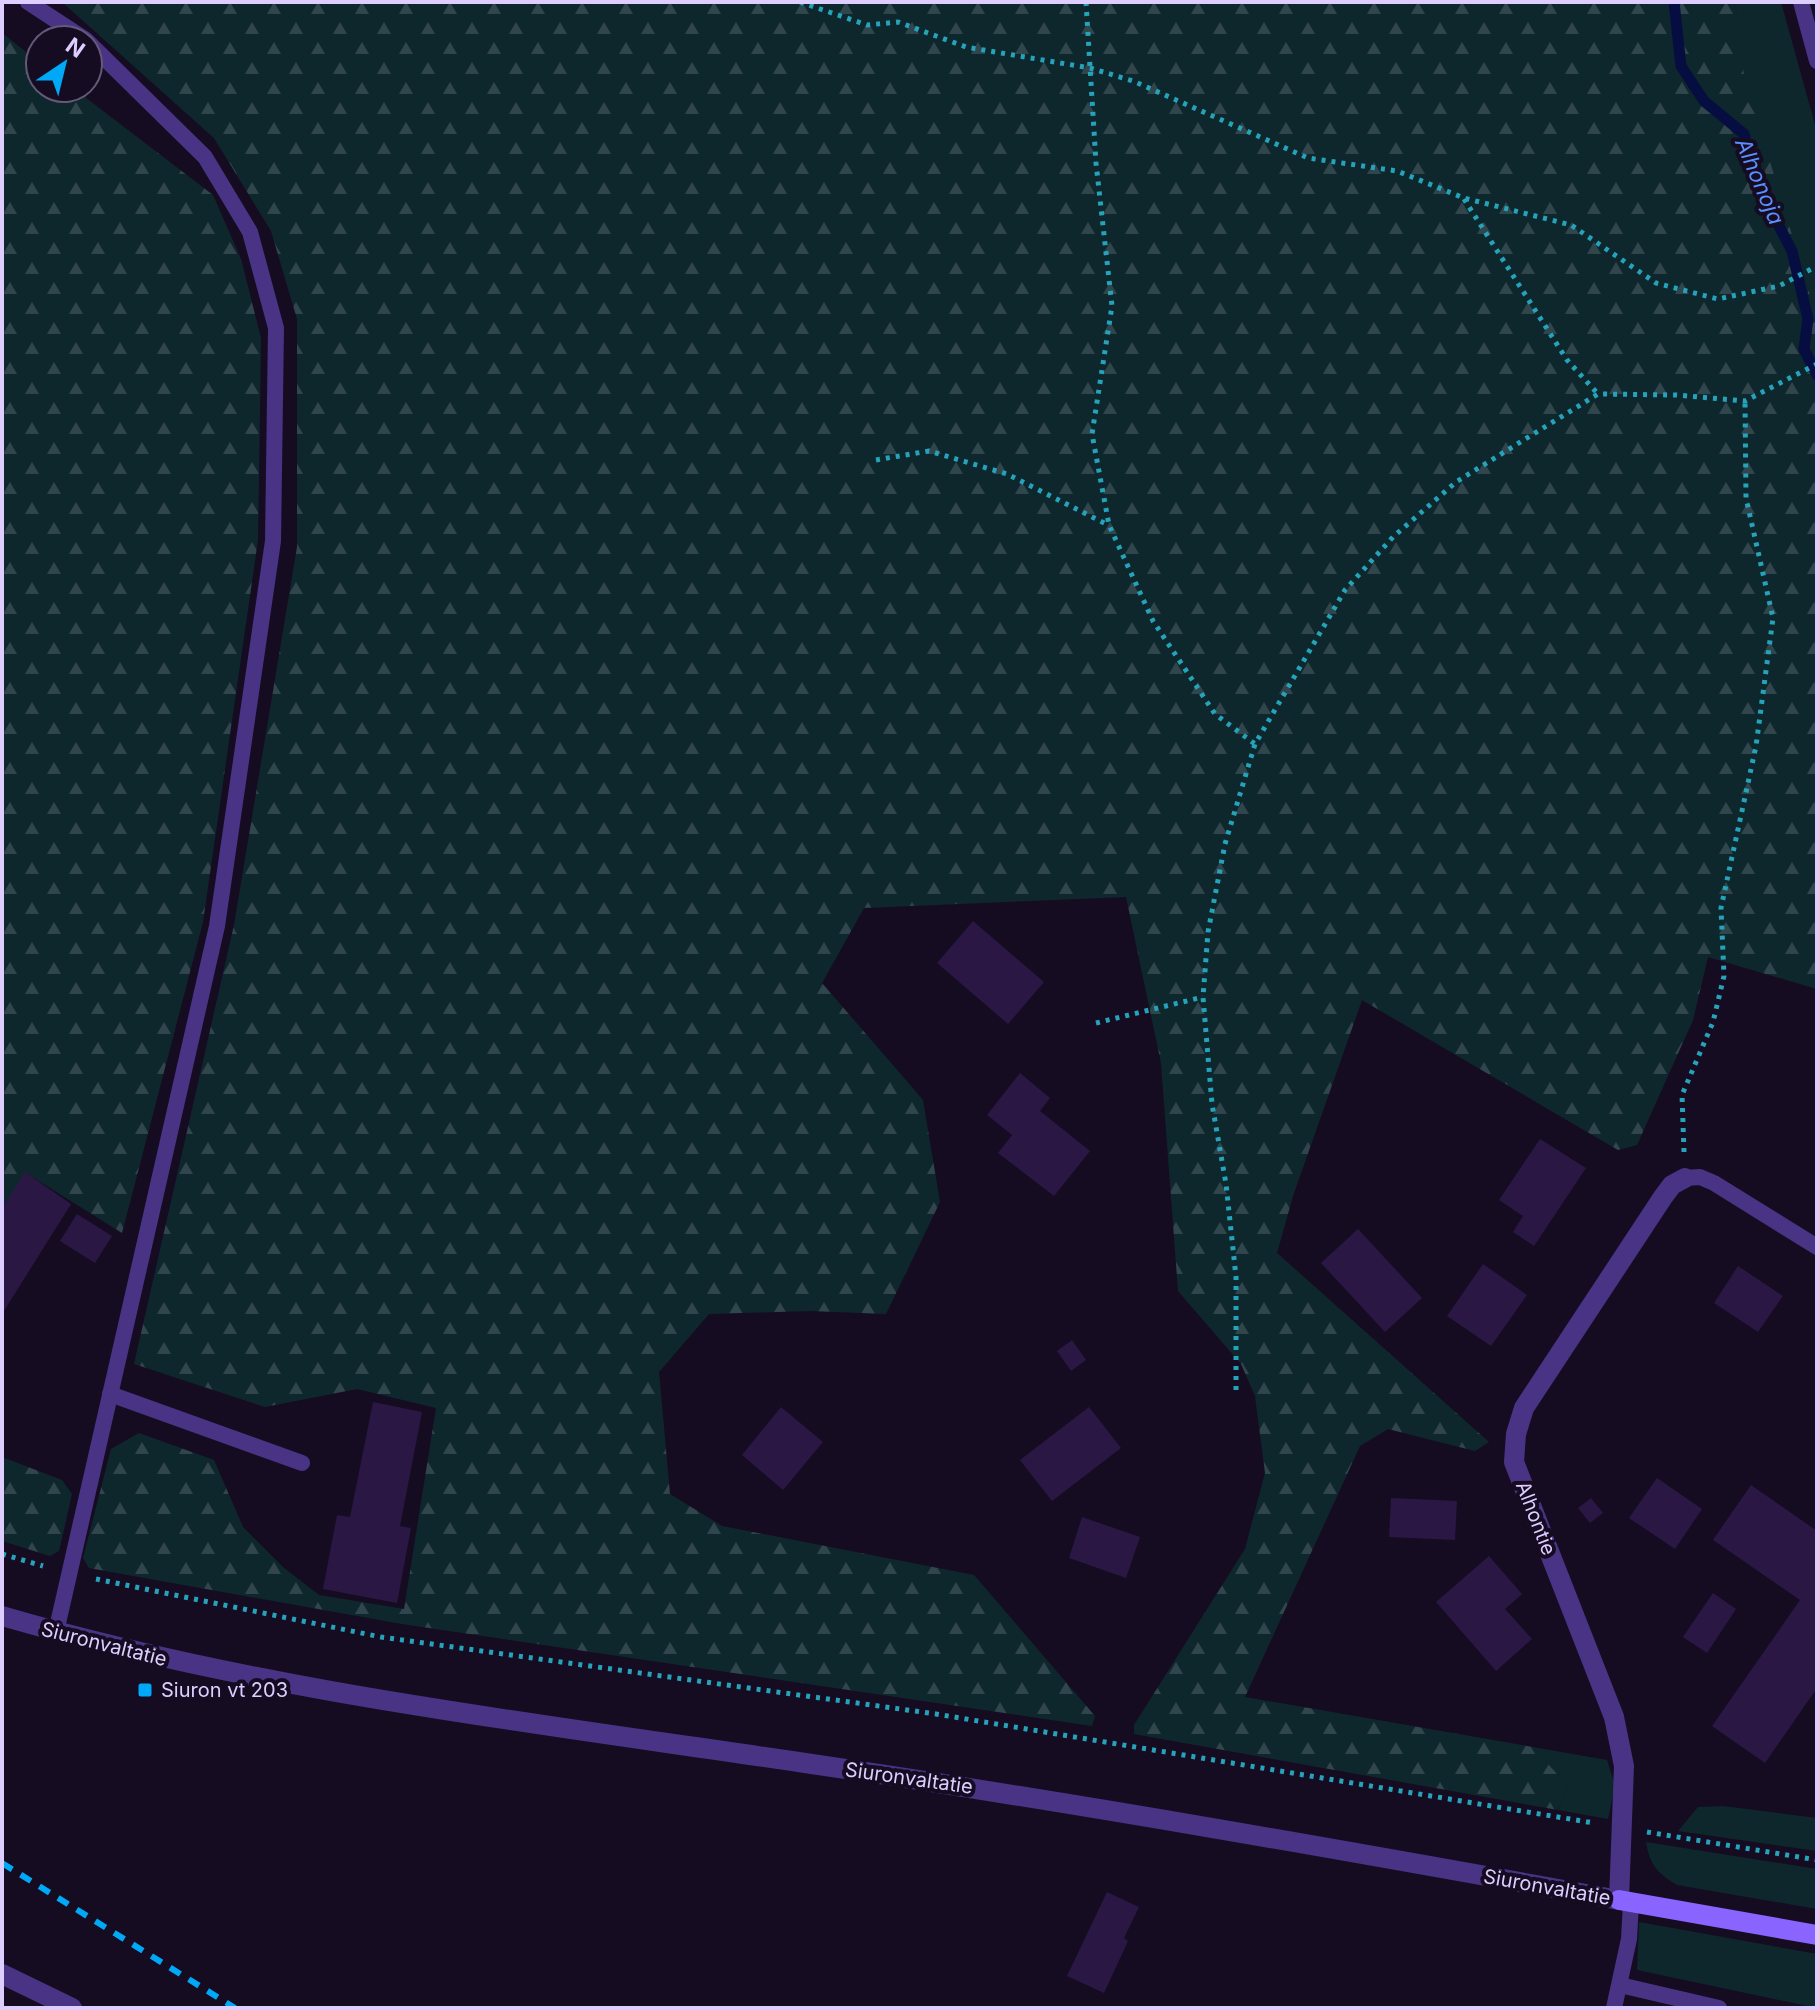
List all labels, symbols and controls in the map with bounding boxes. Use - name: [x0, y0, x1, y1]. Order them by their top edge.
- north arrow: [24, 24, 104, 104]
- text: N: [61, 32, 90, 63]
- water label: Alhonoja: [1730, 133, 1790, 228]
- street label: Alhontie: [1511, 1478, 1561, 1558]
- street label: Siuronvaltatie: [39, 1617, 169, 1671]
- place label: Siuron vt 203: [161, 1678, 288, 1702]
- marker: Siuron vt 203: [136, 1681, 154, 1699]
- street label: Siuronvaltatie: [844, 1757, 974, 1799]
- street label: Siuronvaltatie: [1482, 1864, 1612, 1910]

